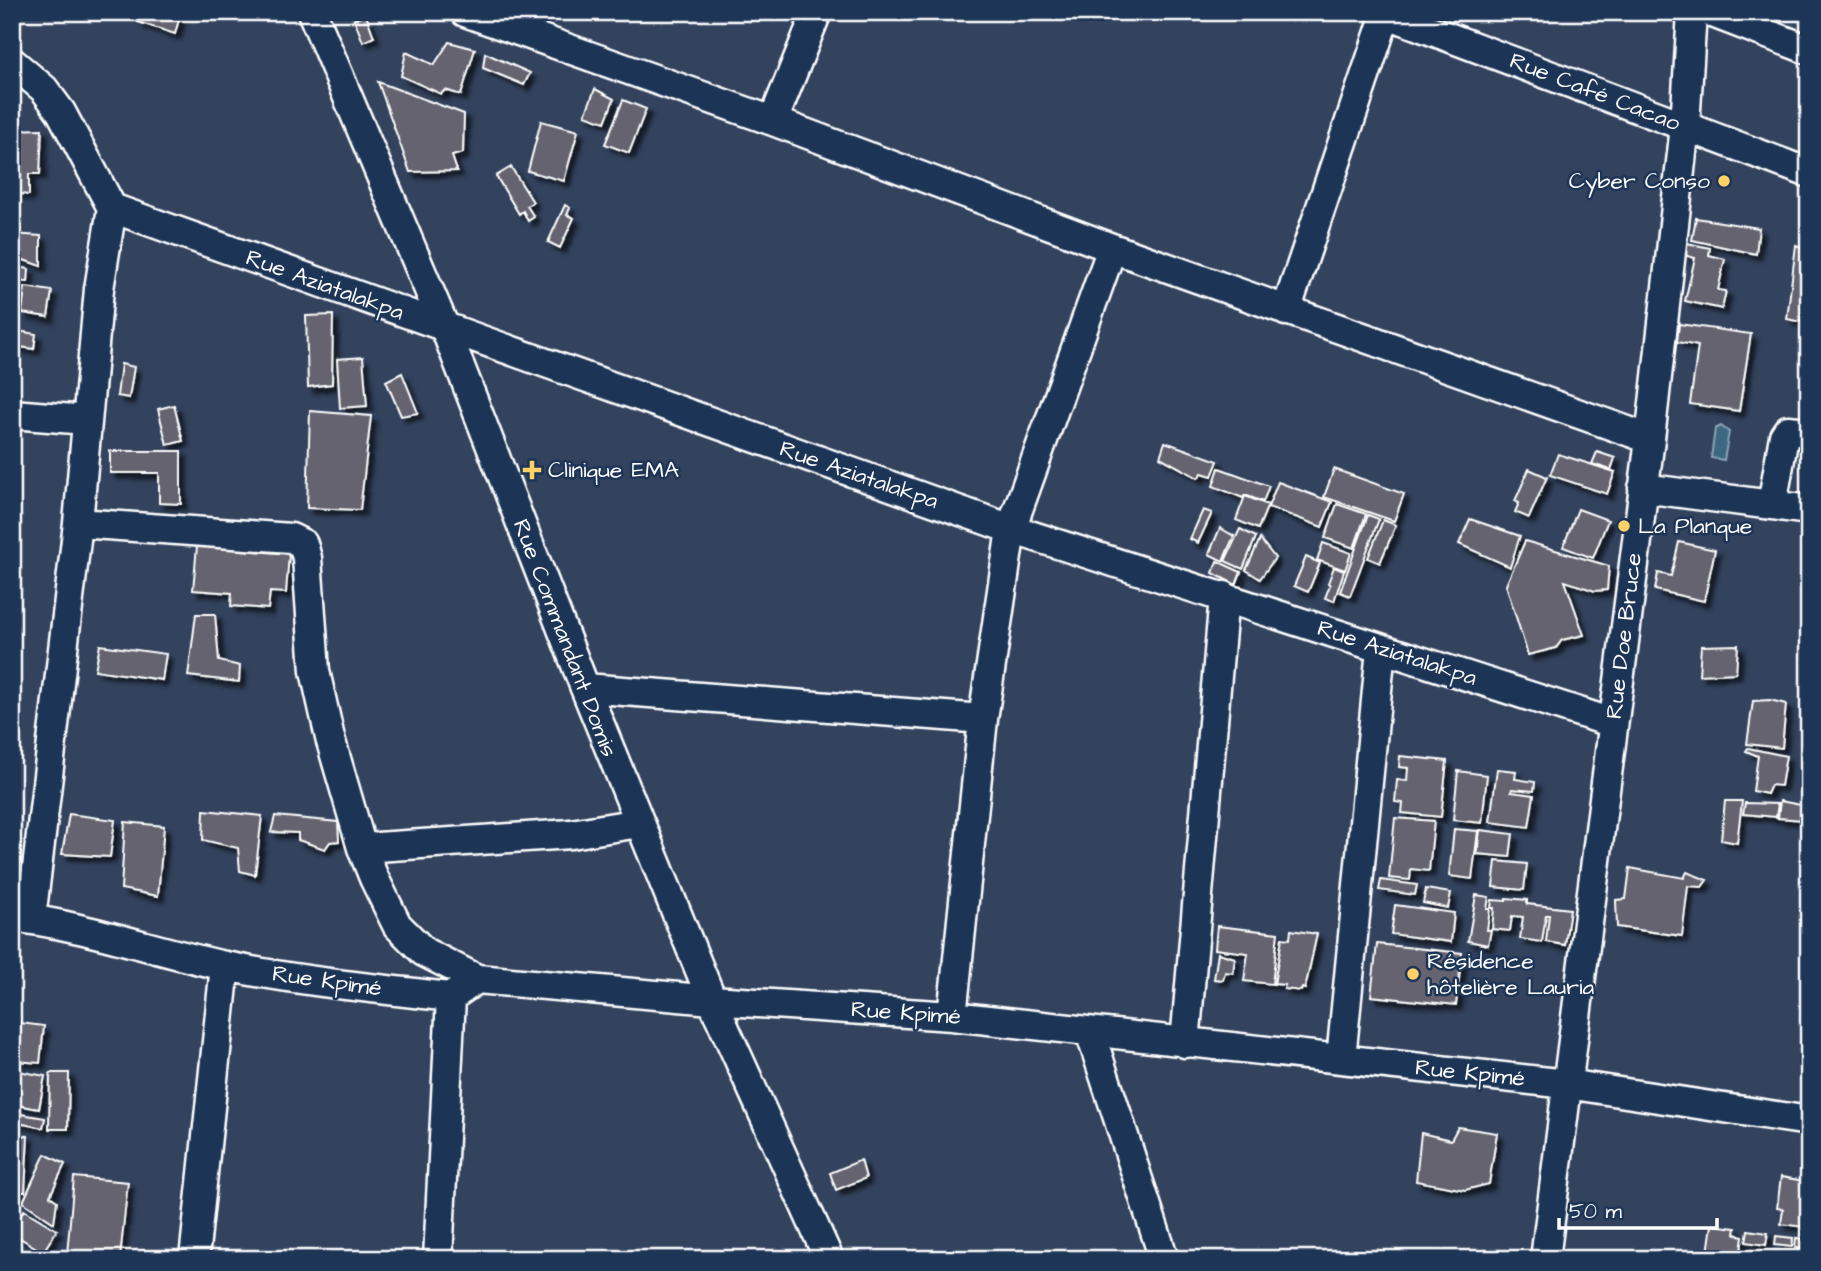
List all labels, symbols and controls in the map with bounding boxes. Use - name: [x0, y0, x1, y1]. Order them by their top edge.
- street label: Rue Café Cacao: [1505, 45, 1685, 139]
- place label: Cyber Conso: [1569, 165, 1710, 198]
- marker: Cyber Conso: [1716, 173, 1732, 189]
- street label: Rue Aziatalakpa: [242, 242, 409, 329]
- street label: Rue Aziatalakpa: [775, 433, 943, 517]
- place label: Clinique EMA: [548, 454, 679, 486]
- marker: Clinique EMA: [522, 460, 542, 480]
- place label: La Planque: [1638, 510, 1752, 542]
- street label: Rue Commandant Domis: [505, 515, 625, 761]
- marker: La Planque: [1616, 518, 1632, 534]
- street label: Rue Doe Bruce: [1598, 551, 1650, 721]
- street label: Rue Aziatalakpa: [1313, 612, 1481, 694]
- place label: Résidence hôtelière Lauria: [1427, 945, 1594, 1003]
- street label: Rue Kpimé: [270, 957, 384, 1005]
- marker: Résidence hôtelière Lauria: [1405, 966, 1421, 982]
- street label: Rue Kpimé: [850, 993, 962, 1033]
- street label: Rue Kpimé: [1413, 1051, 1527, 1095]
- scale bar: [1559, 1187, 1716, 1231]
- text: 50 m: [1569, 1197, 1623, 1226]

